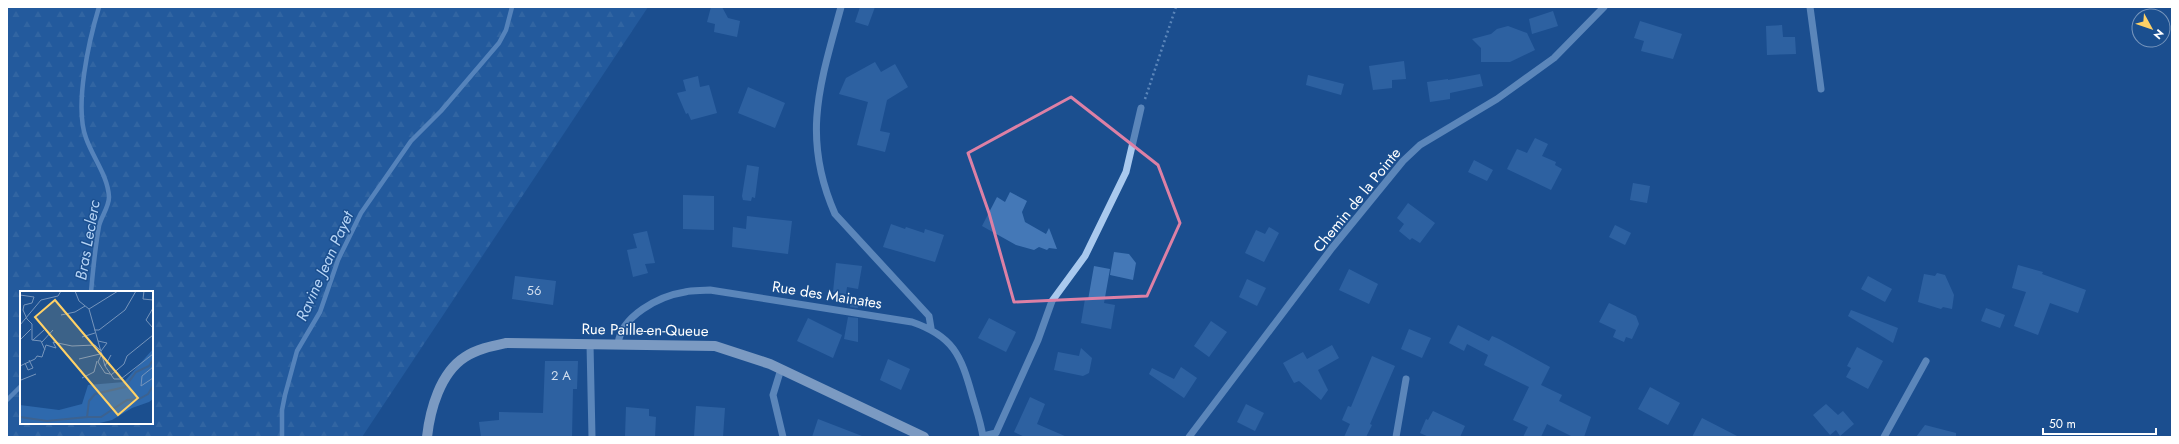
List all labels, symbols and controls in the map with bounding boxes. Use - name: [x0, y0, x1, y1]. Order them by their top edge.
- north arrow: [2131, 8, 2171, 48]
- text: N: [2150, 26, 2168, 43]
- street label: Chemin de la Pointe: [1308, 143, 1406, 257]
- water label: Bras Leclerc: [69, 198, 106, 282]
- water label: Ravine Jean Payet: [290, 206, 359, 325]
- street label: Rue des Mainates: [770, 275, 884, 315]
- house number: 56: [527, 281, 541, 300]
- inset map: [20, 291, 153, 424]
- street label: Rue Paille-en-Queue: [581, 318, 709, 342]
- house number: 2 A: [551, 366, 571, 385]
- scale bar: [2043, 410, 2156, 436]
- text: 50 m: [2049, 415, 2076, 433]

